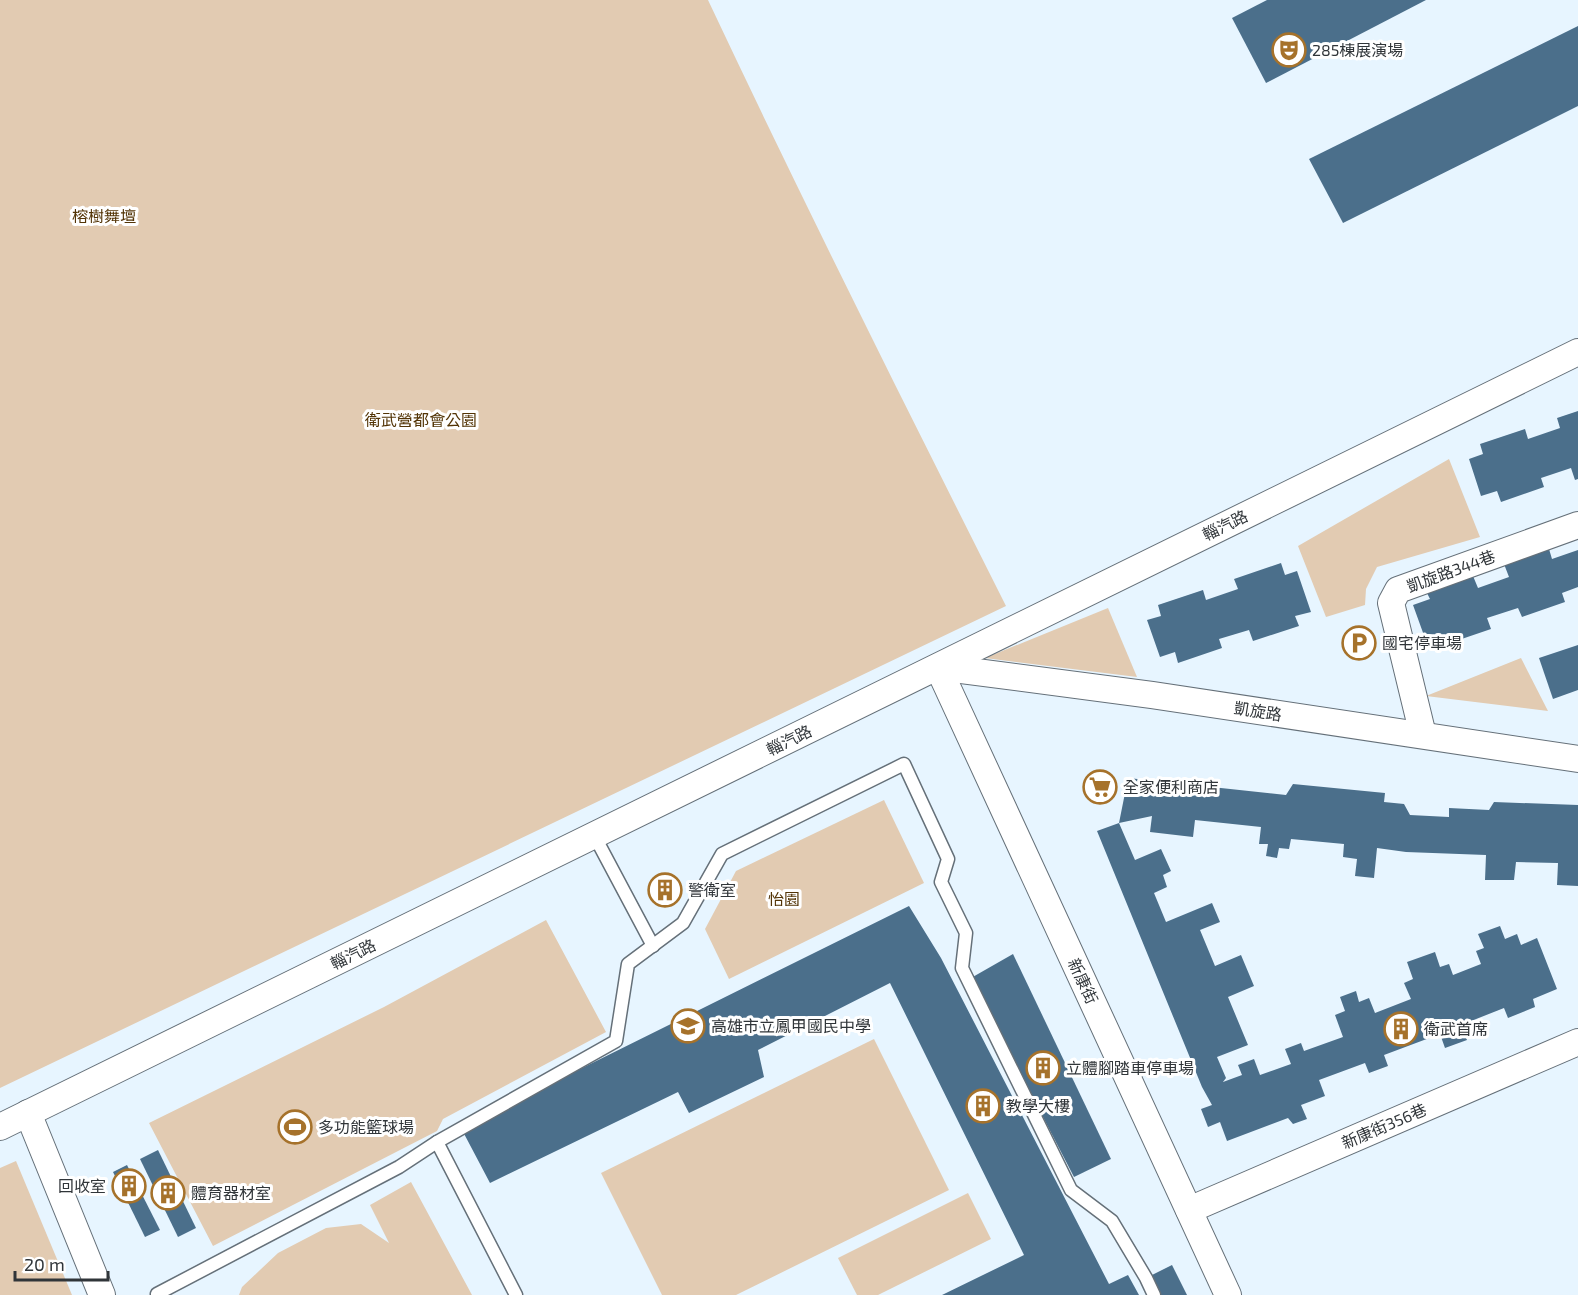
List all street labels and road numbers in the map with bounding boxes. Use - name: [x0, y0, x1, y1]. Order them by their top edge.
- street label: 輜汽路: [1199, 505, 1251, 544]
- street label: 凱旋路344巷: [1404, 546, 1498, 595]
- street label: 凱旋路: [1233, 697, 1283, 724]
- street label: 輜汽路: [763, 720, 815, 759]
- street label: 輜汽路: [327, 934, 379, 973]
- street label: 新康街: [1065, 955, 1102, 1007]
- street label: 新康街356巷: [1338, 1099, 1429, 1152]

